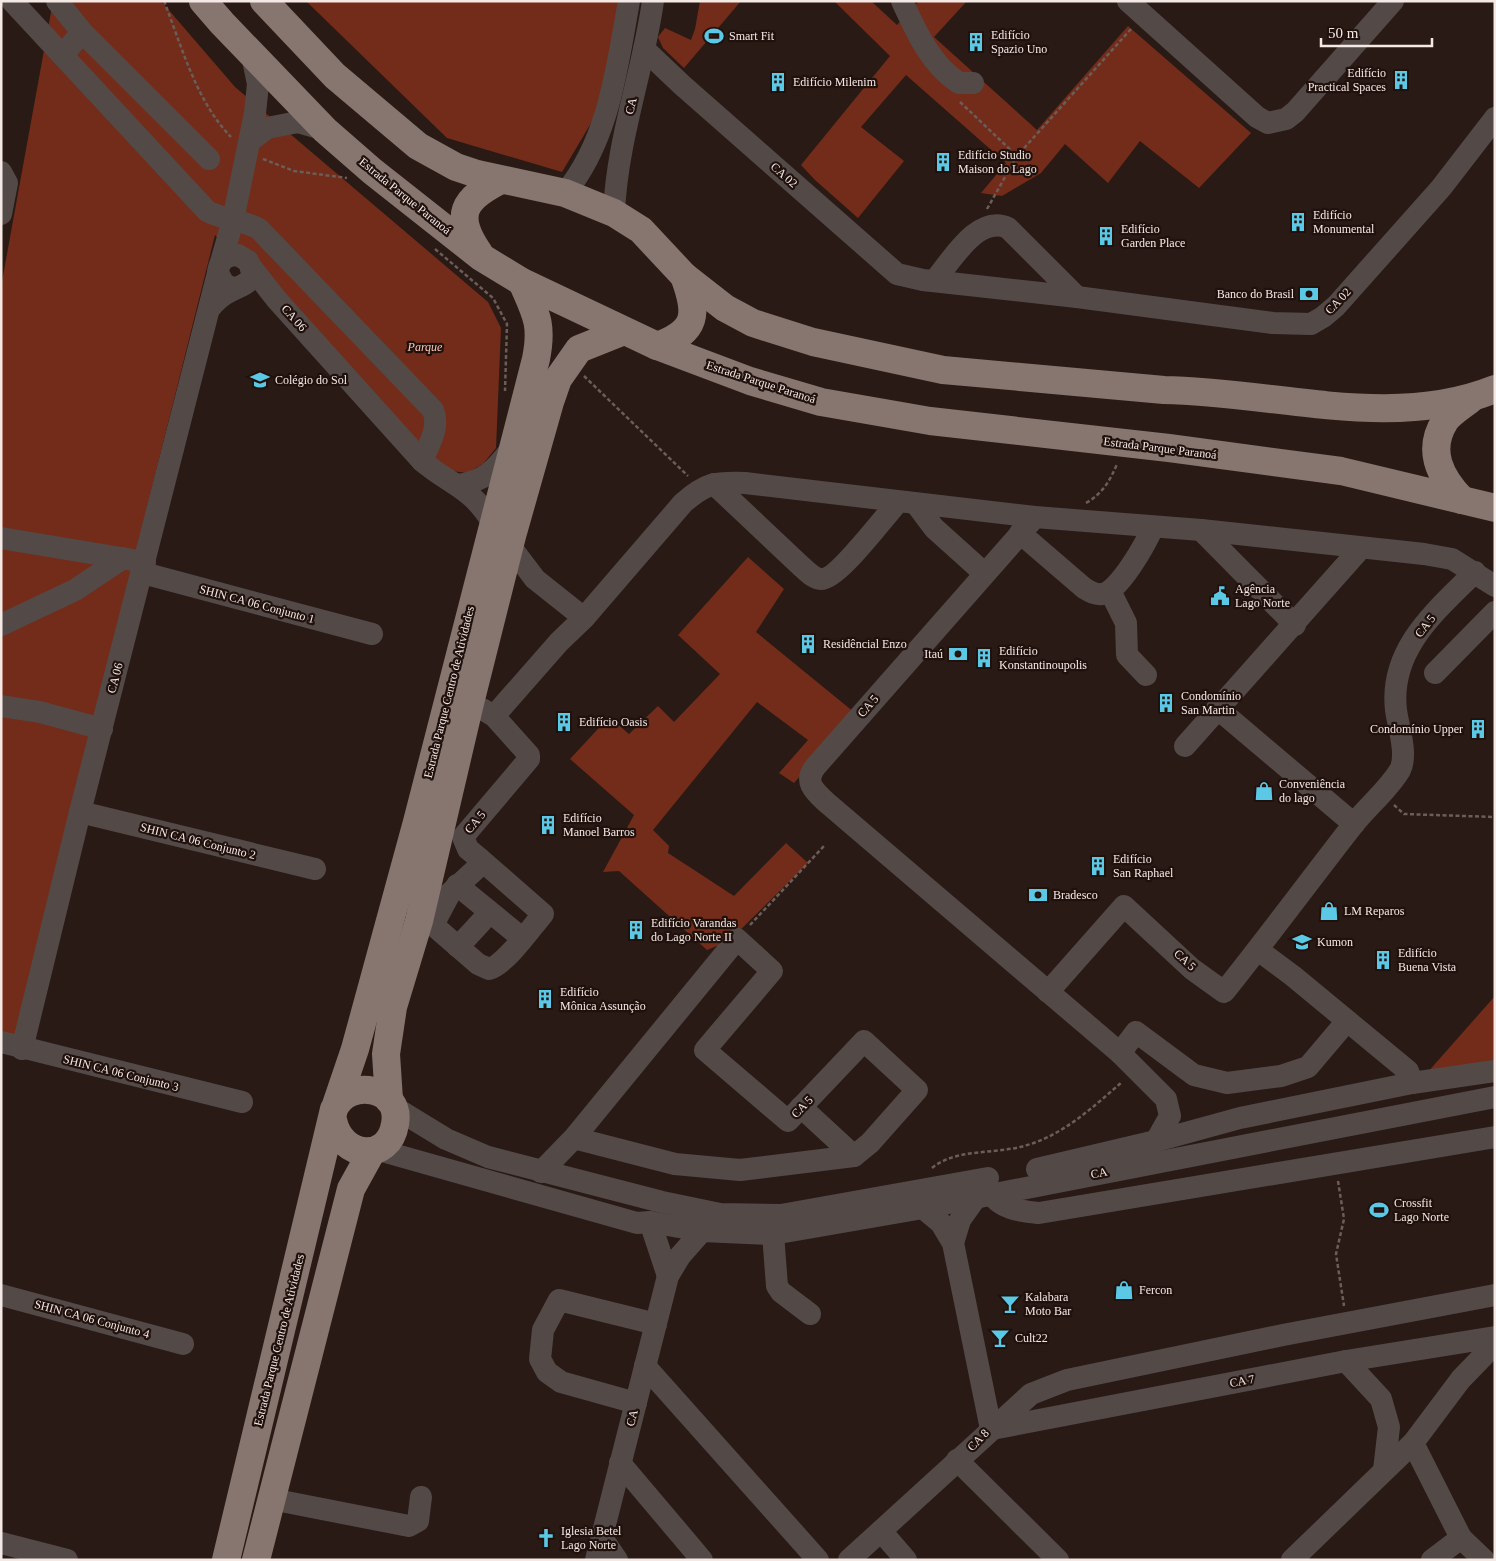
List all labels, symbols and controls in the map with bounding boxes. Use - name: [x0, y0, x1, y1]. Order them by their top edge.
- scale bar: [1321, 15, 1432, 47]
- sports icon: Smart Fit: [703, 25, 725, 47]
- text: 50 m: [1328, 25, 1359, 41]
- place label: Edifício Spazio Uno: [991, 28, 1047, 56]
- place label: Smart Fit: [729, 29, 775, 43]
- building icon: Edifício Spazio Uno: [965, 31, 987, 53]
- place label: Edifício Practical Spaces: [1308, 66, 1386, 94]
- building icon: Edifício Practical Spaces: [1390, 69, 1412, 91]
- building icon: Edifício Milenim: [767, 71, 789, 93]
- place label: Edifício Milenim: [793, 75, 877, 89]
- street label: CA: [622, 96, 640, 116]
- place label: Edifício Studio Maison do Lago: [958, 148, 1037, 176]
- building icon: Edifício Studio Maison do Lago: [932, 151, 954, 173]
- street label: Estrada Parque Paranoá: [356, 155, 454, 238]
- street label: CA 02: [768, 160, 800, 190]
- place label: Edifício Monumental: [1313, 208, 1375, 236]
- building icon: Edifício Monumental: [1287, 211, 1309, 233]
- place label: Edifício Garden Place: [1121, 222, 1185, 250]
- building icon: Edifício Garden Place: [1095, 225, 1117, 247]
- bank icon: Banco do Brasil: [1298, 283, 1320, 305]
- street label: CA 02: [1322, 285, 1354, 317]
- place label: Banco do Brasil: [1217, 287, 1295, 301]
- street label: CA 06: [278, 302, 310, 334]
- park label: Parque: [407, 340, 443, 354]
- street label: Estrada Parque Paranoá: [705, 358, 818, 406]
- school or university icon: Colégio do Sol: [249, 369, 271, 391]
- place label: Colégio do Sol: [275, 373, 348, 387]
- street label: Estrada Parque Paranoá: [1103, 434, 1218, 462]
- street label: SHIN CA 06 Conjunto 1: [198, 582, 316, 626]
- place label: Agência Lago Norte: [1235, 582, 1290, 610]
- public building icon: Agência Lago Norte: [1209, 585, 1231, 607]
- street label: Estrada Parque Centro de Atividades: [421, 604, 477, 779]
- street label: CA 5: [1412, 612, 1438, 640]
- building icon: Residêncial Enzo: [797, 633, 819, 655]
- place label: Residêncial Enzo: [823, 637, 907, 651]
- bank icon: Itaú: [947, 643, 969, 665]
- place label: Edifício Konstantinoupolis: [999, 644, 1087, 672]
- place label: Itaú: [924, 647, 943, 661]
- building icon: Edifício Konstantinoupolis: [973, 647, 995, 669]
- street label: CA 06: [104, 661, 126, 695]
- place label: Condomínio San Martin: [1181, 689, 1241, 717]
- street label: CA 5: [855, 692, 881, 720]
- building icon: Condomínio San Martin: [1155, 692, 1177, 714]
- building icon: Edifício Oasis: [553, 711, 575, 733]
- place label: Edifício Oasis: [579, 715, 648, 729]
- building icon: Condomínio Upper: [1467, 718, 1489, 740]
- place label: Condomínio Upper: [1370, 722, 1463, 736]
- place label: Conveniência do lago: [1279, 777, 1346, 805]
- shop icon: Conveniência do lago: [1253, 780, 1275, 802]
- street label: CA 5: [462, 808, 488, 836]
- place label: Edifício Manoel Barros: [563, 811, 635, 839]
- building icon: Edifício Manoel Barros: [537, 814, 559, 836]
- street label: SHIN CA 06 Conjunto 2: [139, 820, 257, 862]
- place label: Edifício San Raphael: [1113, 852, 1174, 880]
- building icon: Edifício San Raphael: [1087, 855, 1109, 877]
- bank icon: Bradesco: [1027, 884, 1049, 906]
- place label: Bradesco: [1053, 888, 1098, 902]
- shop icon: LM Reparos: [1318, 900, 1340, 922]
- place label: LM Reparos: [1344, 904, 1405, 918]
- place label: Edifício Varandas do Lago Norte II: [651, 916, 737, 944]
- building icon: Edifício Varandas do Lago Norte II: [625, 919, 647, 941]
- school or university icon: Kumon: [1291, 931, 1313, 953]
- place label: Kumon: [1317, 935, 1353, 949]
- street label: CA 5: [1171, 946, 1199, 974]
- place label: Edifício Buena Vista: [1398, 946, 1457, 974]
- building icon: Edifício Buena Vista: [1372, 949, 1394, 971]
- place label: Edifício Mônica Assunção: [560, 985, 646, 1013]
- building icon: Edifício Mônica Assunção: [534, 988, 556, 1010]
- street label: SHIN CA 06 Conjunto 3: [62, 1052, 180, 1094]
- street label: CA 5: [788, 1093, 816, 1121]
- street label: CA: [1089, 1164, 1109, 1181]
- place label: Crossfit Lago Norte: [1394, 1196, 1449, 1224]
- sports icon: Crossfit Lago Norte: [1368, 1199, 1390, 1221]
- street label: Estrada Parque Centro de Atividades: [251, 1252, 307, 1427]
- shop icon: Fercon: [1113, 1279, 1135, 1301]
- place label: Fercon: [1139, 1283, 1172, 1297]
- place label: Kalabara Moto Bar: [1025, 1290, 1071, 1318]
- bar icon: Kalabara Moto Bar: [999, 1293, 1021, 1315]
- street label: SHIN CA 06 Conjunto 4: [33, 1297, 151, 1341]
- bar icon: Cult22: [989, 1327, 1011, 1349]
- place label: Cult22: [1015, 1331, 1048, 1345]
- street label: CA 7: [1228, 1372, 1256, 1390]
- street label: CA: [623, 1408, 641, 1428]
- street label: CA 8: [964, 1426, 992, 1454]
- place label: Iglesia Betel Lago Norte: [561, 1524, 622, 1552]
- church icon: Iglesia Betel Lago Norte: [535, 1527, 557, 1549]

